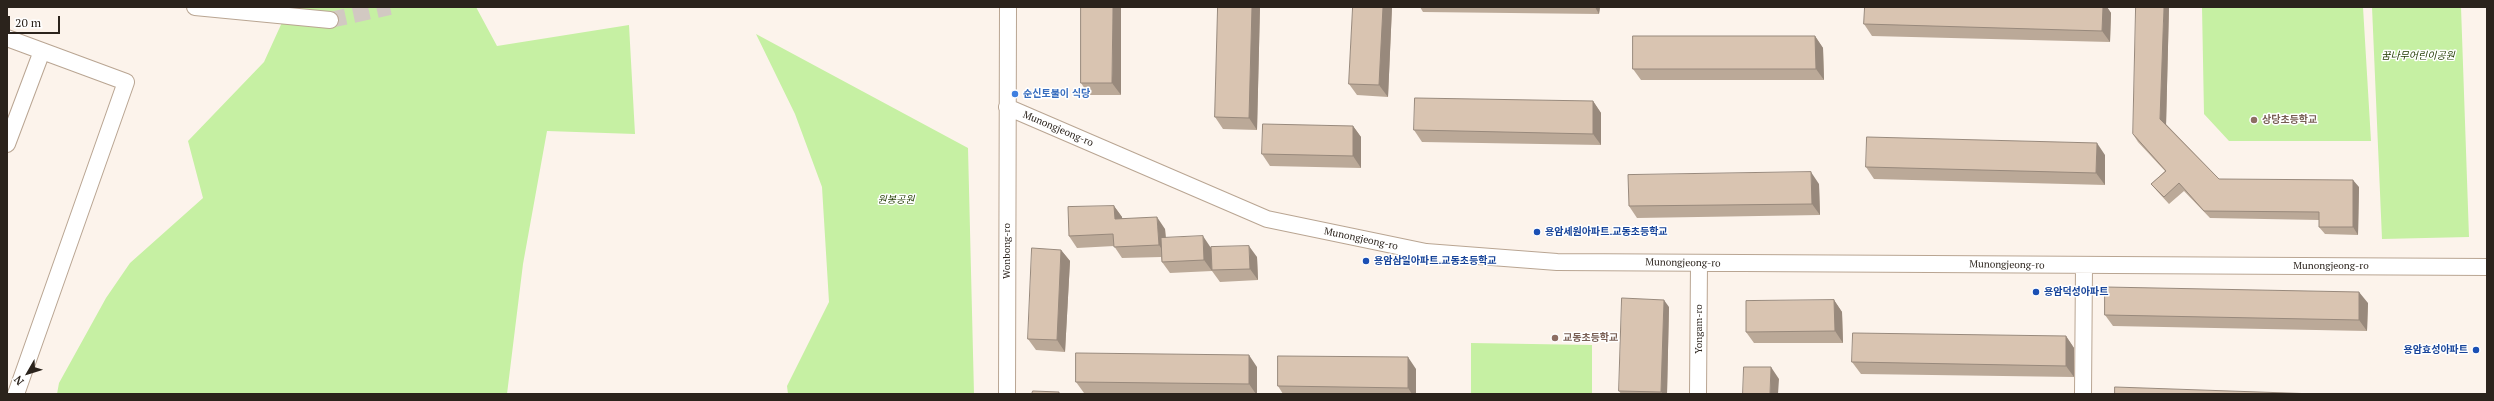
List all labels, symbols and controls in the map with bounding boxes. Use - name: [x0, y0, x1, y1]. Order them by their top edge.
- scale bar: [10, 8, 62, 34]
- text: 20 m: [15, 15, 41, 30]
- park label: 꿈나무어린이공원: [2381, 50, 2455, 62]
- place label: 순신토불이 식당: [1023, 88, 1090, 100]
- marker: 순신토불이 식당: [1010, 89, 1020, 99]
- street label: Munongjeong-ro: [1021, 109, 1095, 149]
- place label: 상당초등학교: [2262, 114, 2317, 126]
- marker: 상당초등학교: [2249, 115, 2259, 125]
- park label: 원봉공원: [878, 194, 914, 206]
- street label: Wonbong-ro: [1001, 223, 1013, 279]
- street label: Munongjeong-ro: [1323, 225, 1399, 253]
- place label: 용암세원아파트.교동초등학교: [1545, 226, 1668, 238]
- marker: 용암세원아파트.교동초등학교: [1532, 227, 1542, 237]
- place label: 용암삼일아파트.교동초등학교: [1374, 255, 1497, 267]
- marker: 용암삼일아파트.교동초등학교: [1361, 256, 1371, 266]
- street label: Munongjeong-ro: [1645, 256, 1721, 270]
- street label: Munongjeong-ro: [1969, 258, 2045, 272]
- street label: Munongjeong-ro: [2293, 260, 2369, 272]
- place label: 용암덕성아파트: [2044, 286, 2108, 298]
- marker: 용암덕성아파트: [2031, 287, 2041, 297]
- street label: Yongam-ro: [1693, 304, 1705, 354]
- place label: 교동초등학교: [1563, 332, 1618, 344]
- marker: 교동초등학교: [1550, 333, 1560, 343]
- place label: 용암효성아파트: [2404, 344, 2468, 356]
- marker: 용암효성아파트: [2471, 345, 2481, 355]
- north arrow: [8, 353, 48, 393]
- text: N: [11, 373, 27, 388]

